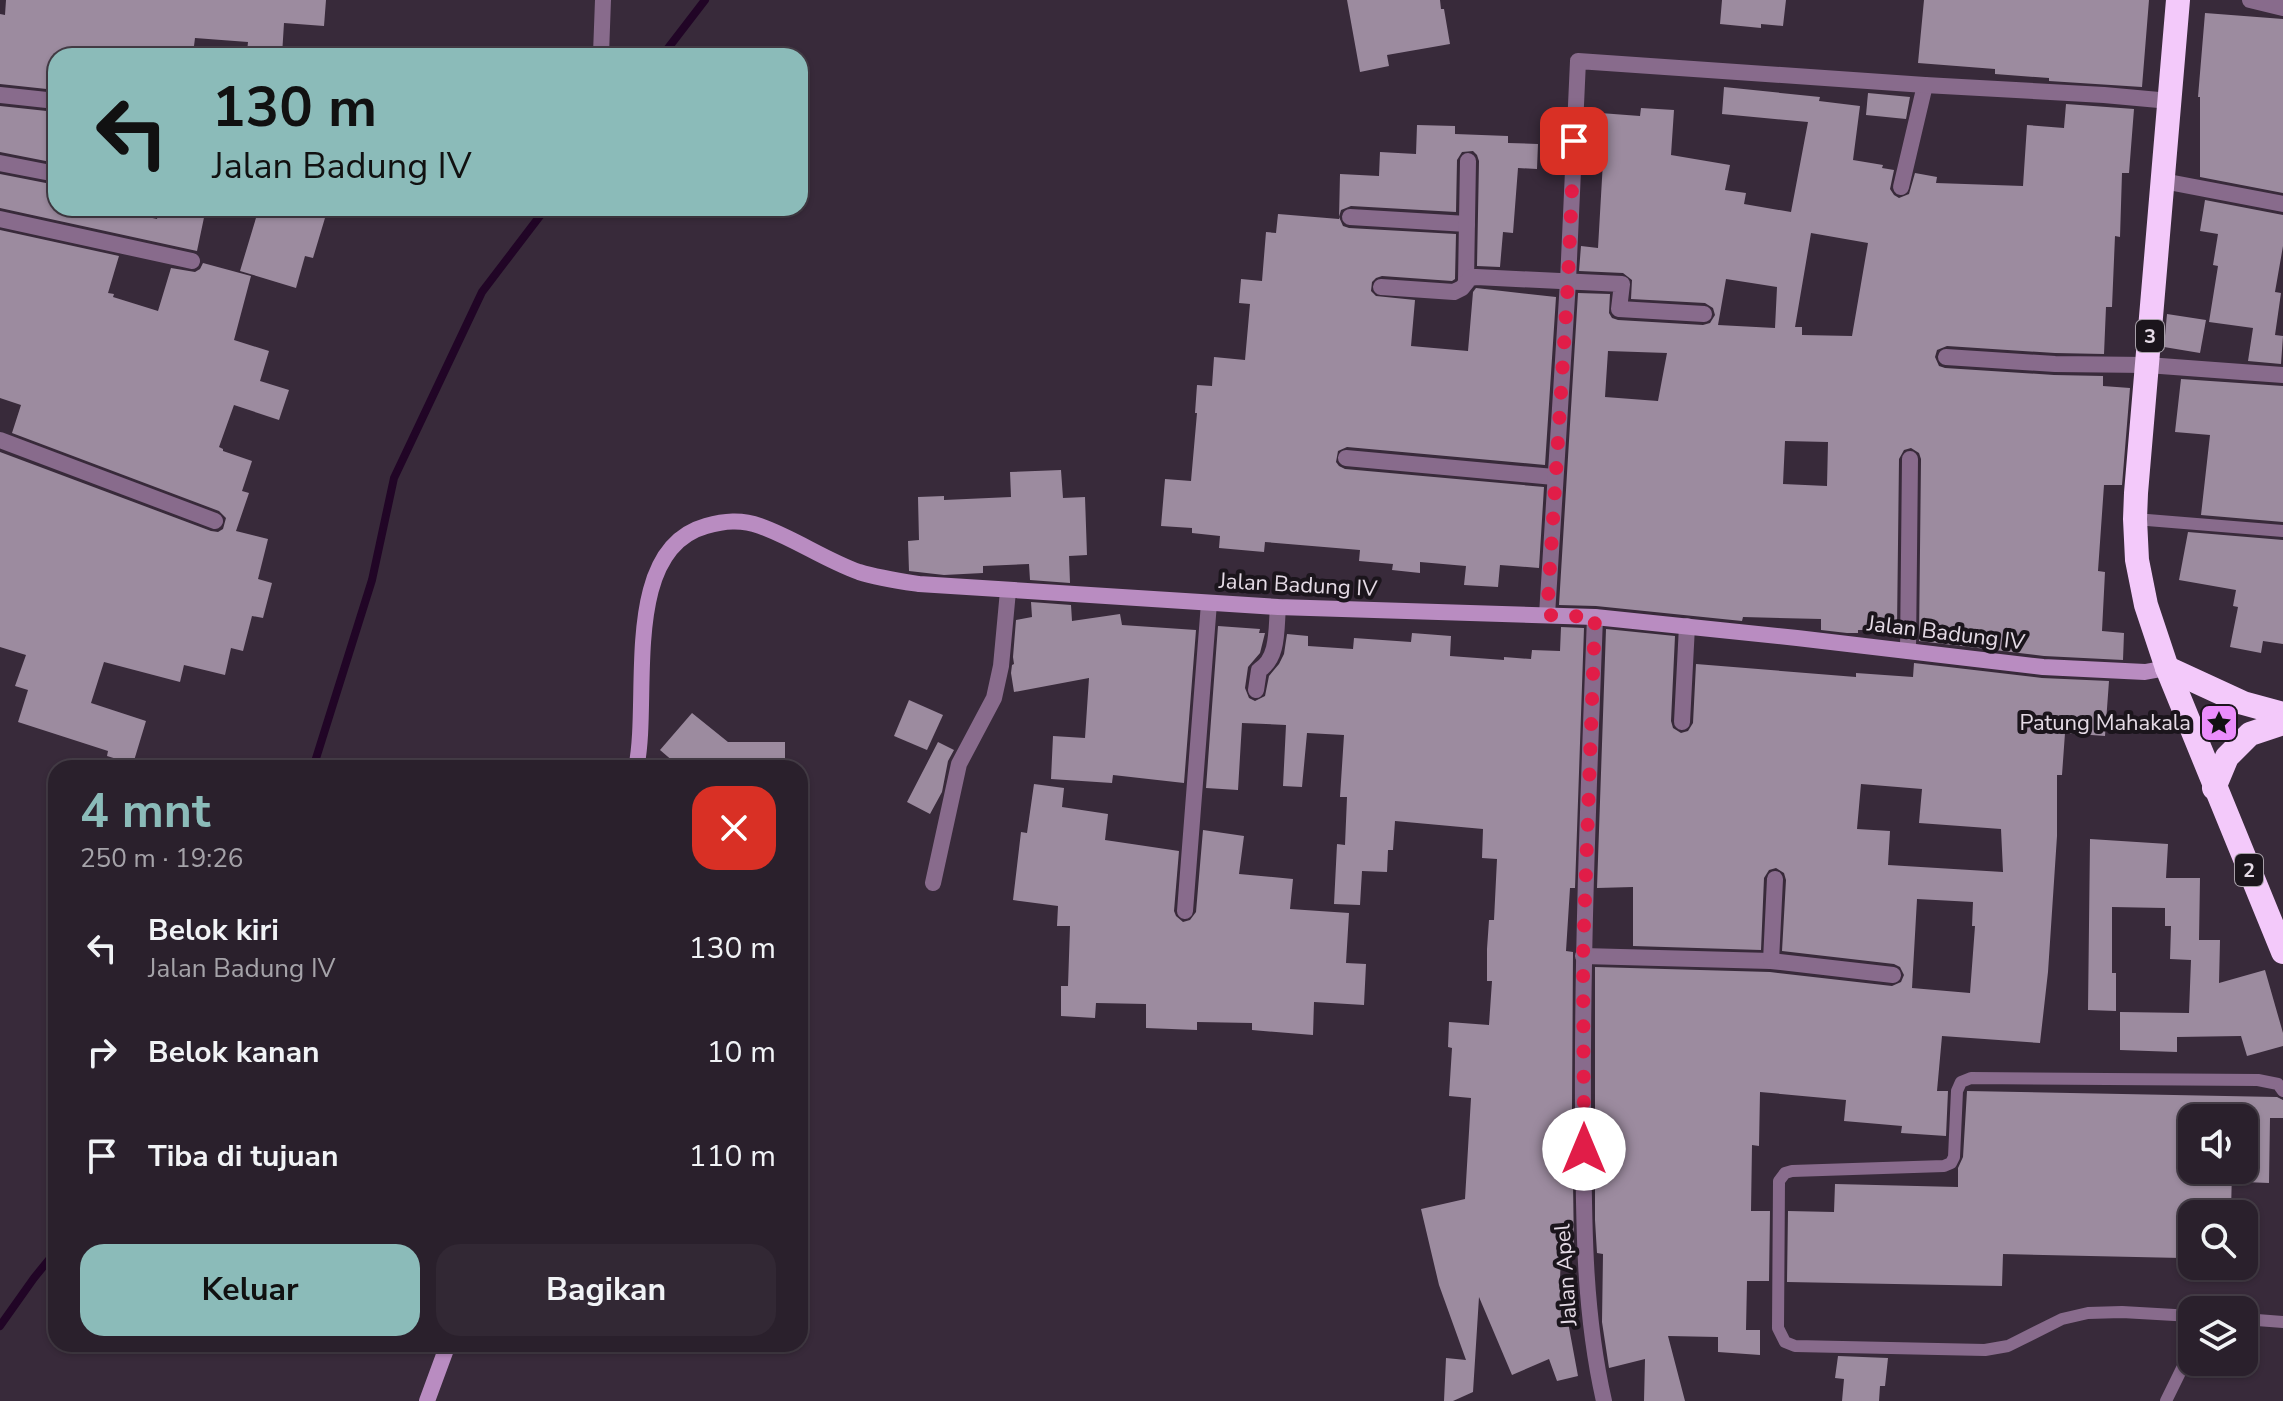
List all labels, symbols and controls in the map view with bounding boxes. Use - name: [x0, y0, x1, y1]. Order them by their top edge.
- text: 130 m: [212, 69, 377, 146]
- icon: left: [80, 80, 184, 184]
- pin: [1540, 107, 1608, 175]
- icon: arrive: [1552, 119, 1596, 163]
- text: Jalan Badung IV: [212, 142, 472, 191]
- road number: 3: [2136, 320, 2164, 352]
- street label: Jalan Badung IV: [1217, 566, 1379, 604]
- street label: Jalan Badung IV: [1864, 608, 2027, 658]
- place icon: Patung Mahakala: [2198, 702, 2240, 744]
- place label: Patung Mahakala: [2020, 708, 2191, 738]
- text: 4 mnt: [80, 778, 210, 844]
- button: close: [692, 786, 776, 870]
- text: 250 m · 19:26: [80, 841, 243, 876]
- road number: 2: [2235, 854, 2263, 886]
- text: Belok kiri: [148, 910, 279, 951]
- icon: left: [80, 926, 124, 970]
- text: 130 m: [689, 928, 776, 969]
- text: Jalan Badung IV: [148, 951, 336, 986]
- icon: right: [80, 1030, 124, 1074]
- text: Belok kanan: [148, 1032, 320, 1073]
- text: 10 m: [707, 1032, 776, 1073]
- map controls: [2178, 1104, 2258, 1376]
- button: sound: [2178, 1104, 2258, 1184]
- position arrow: [1542, 1107, 1626, 1191]
- icon: arrive: [80, 1134, 124, 1178]
- text: Tiba di tujuan: [148, 1136, 339, 1177]
- text: 110 m: [689, 1136, 776, 1177]
- button: search: [2178, 1200, 2258, 1280]
- street label: Jalan Apel: [1547, 1223, 1585, 1328]
- button: Keluar: [80, 1244, 420, 1336]
- button: Bagikan: [436, 1244, 776, 1336]
- button: layers: [2178, 1296, 2258, 1376]

